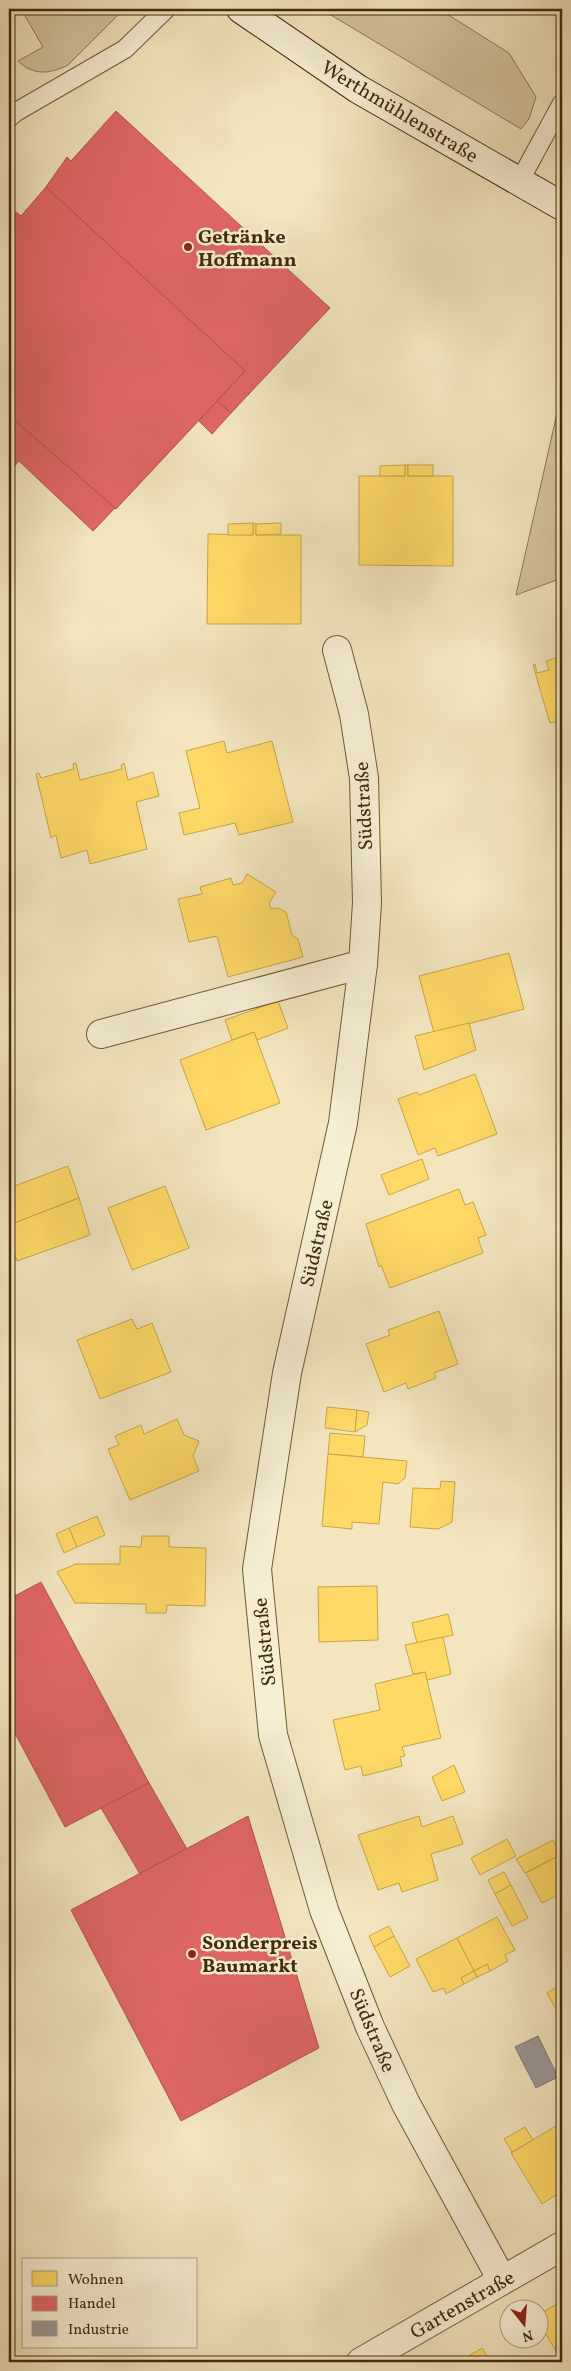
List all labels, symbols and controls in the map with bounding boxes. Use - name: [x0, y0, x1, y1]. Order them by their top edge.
- street label: Werthmühlenstraße: [315, 55, 483, 171]
- place label: Getränke Hoffmann: [198, 224, 297, 275]
- marker: Getränke Hoffmann: [182, 241, 194, 253]
- street label: Südstraße: [349, 761, 381, 851]
- street label: Südstraße: [294, 1197, 342, 1290]
- street label: Südstraße: [247, 1596, 285, 1687]
- place label: Sonderpreis Baumarkt: [202, 1930, 318, 1981]
- marker: Sonderpreis Baumarkt: [186, 1948, 198, 1960]
- street label: Südstraße: [341, 1984, 401, 2077]
- legend: [22, 2258, 198, 2348]
- street label: Gartenstraße: [406, 2264, 520, 2347]
- text: Wohnen: [68, 2270, 124, 2291]
- text: Handel: [68, 2294, 116, 2315]
- north arrow: [498, 2298, 548, 2348]
- text: Industrie: [68, 2320, 129, 2341]
- text: N: [520, 2324, 535, 2346]

